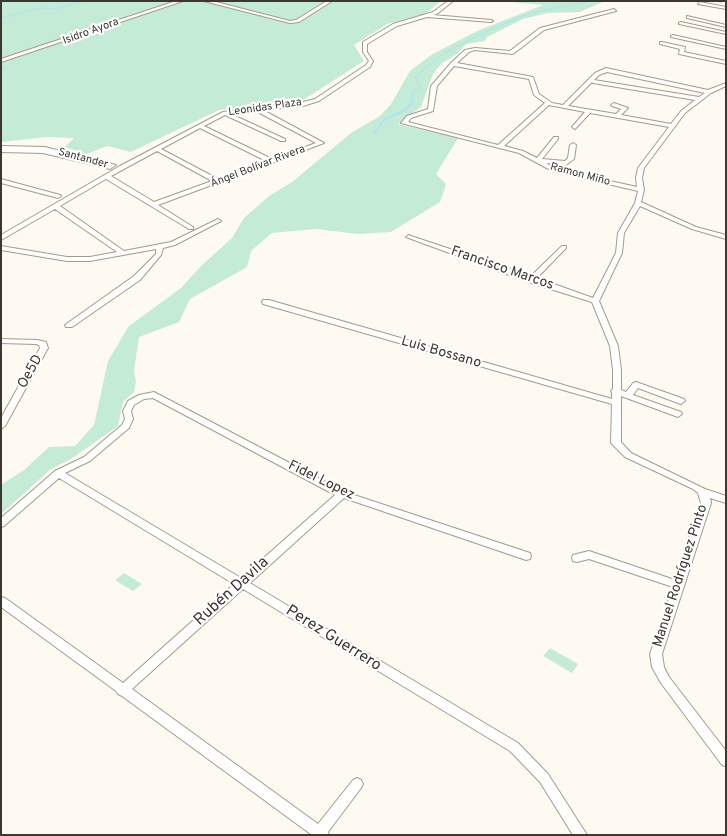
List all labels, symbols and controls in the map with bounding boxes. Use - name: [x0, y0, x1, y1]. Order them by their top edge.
- street label: Isidro Ayora: [61, 16, 121, 48]
- street label: Leonidas Plaza: [227, 96, 303, 120]
- street label: Ángel Bolívar Rivera: [209, 143, 307, 191]
- street label: Santander: [56, 146, 110, 172]
- street label: Ramon Miño: [549, 161, 611, 189]
- street label: Francisco Marcos: [448, 244, 556, 294]
- street label: Luis Bossano: [399, 334, 483, 372]
- street label: Oe5D: [15, 352, 47, 392]
- street label: Fidel Lopez: [285, 458, 357, 504]
- street label: Manuel Rodríguez Pinto: [650, 503, 712, 649]
- street label: Rubén Davila: [191, 553, 273, 631]
- street label: Perez Guerrero: [282, 602, 384, 676]

